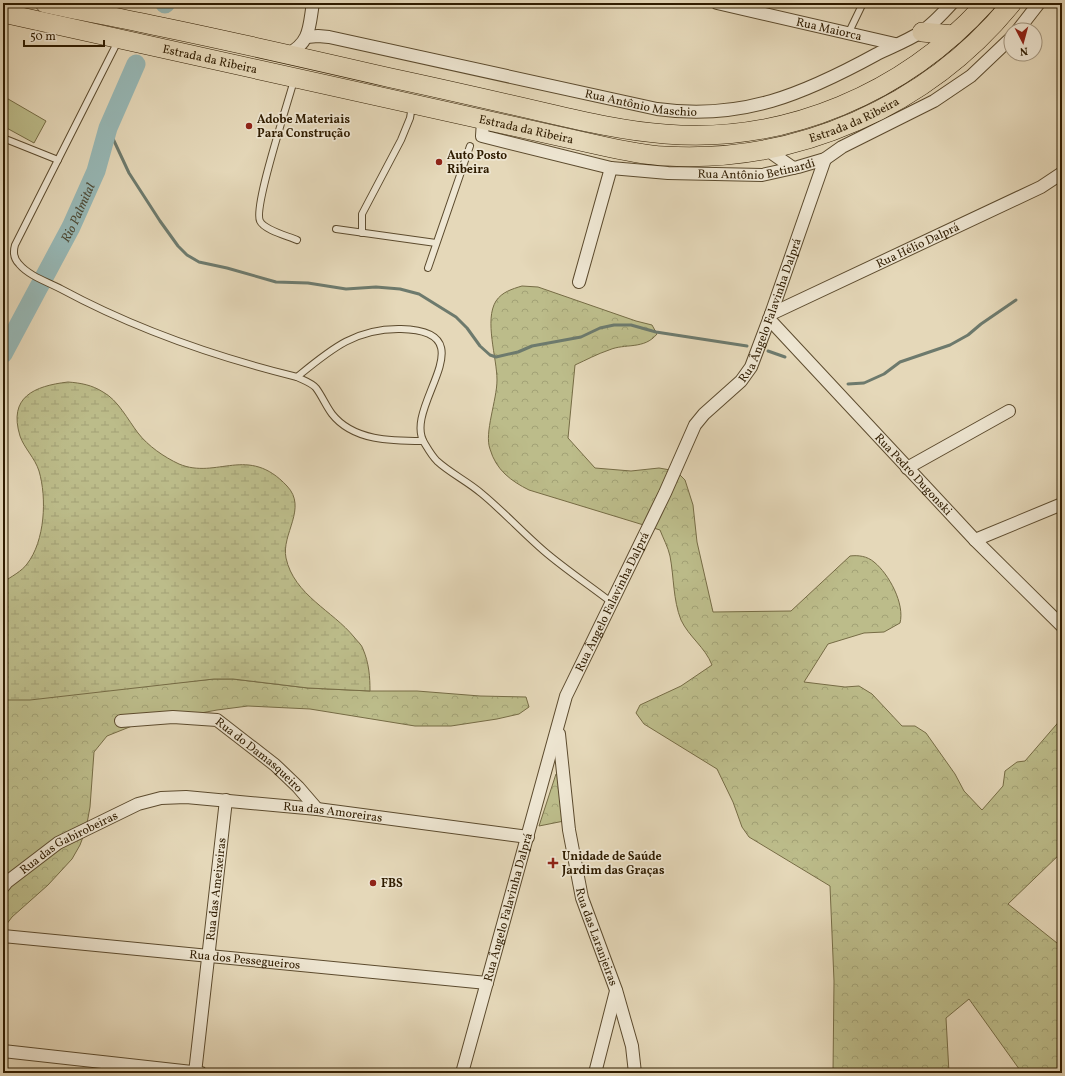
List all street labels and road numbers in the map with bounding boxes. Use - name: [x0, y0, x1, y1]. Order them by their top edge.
- street label: Rua Maiorca: [794, 14, 863, 45]
- street label: Estrada da Ribeira: [161, 42, 259, 78]
- street label: Rua Antônio Maschio: [583, 86, 697, 121]
- street label: Estrada da Ribeira: [807, 94, 902, 147]
- street label: Estrada da Ribeira: [477, 112, 575, 148]
- street label: Rua Antônio Betinardi: [697, 155, 818, 184]
- street label: Rua Hélio Dalprá: [874, 219, 962, 272]
- street label: Rua Ângelo Falavinha Dalprá: [735, 236, 806, 386]
- street label: Rua Pedro Dugonski: [870, 430, 955, 520]
- street label: Rua Ângelo Falavinha Dalprá: [572, 530, 654, 675]
- street label: Rua do Damasqueiro: [211, 714, 306, 796]
- street label: Rua das Amoreiras: [283, 799, 383, 827]
- street label: Rua das Gabirobeiras: [17, 808, 121, 878]
- street label: Rua Ângelo Falavinha Dalprá: [481, 831, 537, 984]
- street label: Rua das Ameixeiras: [203, 837, 231, 942]
- street label: Rua das Laranjeiras: [571, 886, 621, 988]
- street label: Rua dos Pessegueiros: [189, 947, 301, 974]

